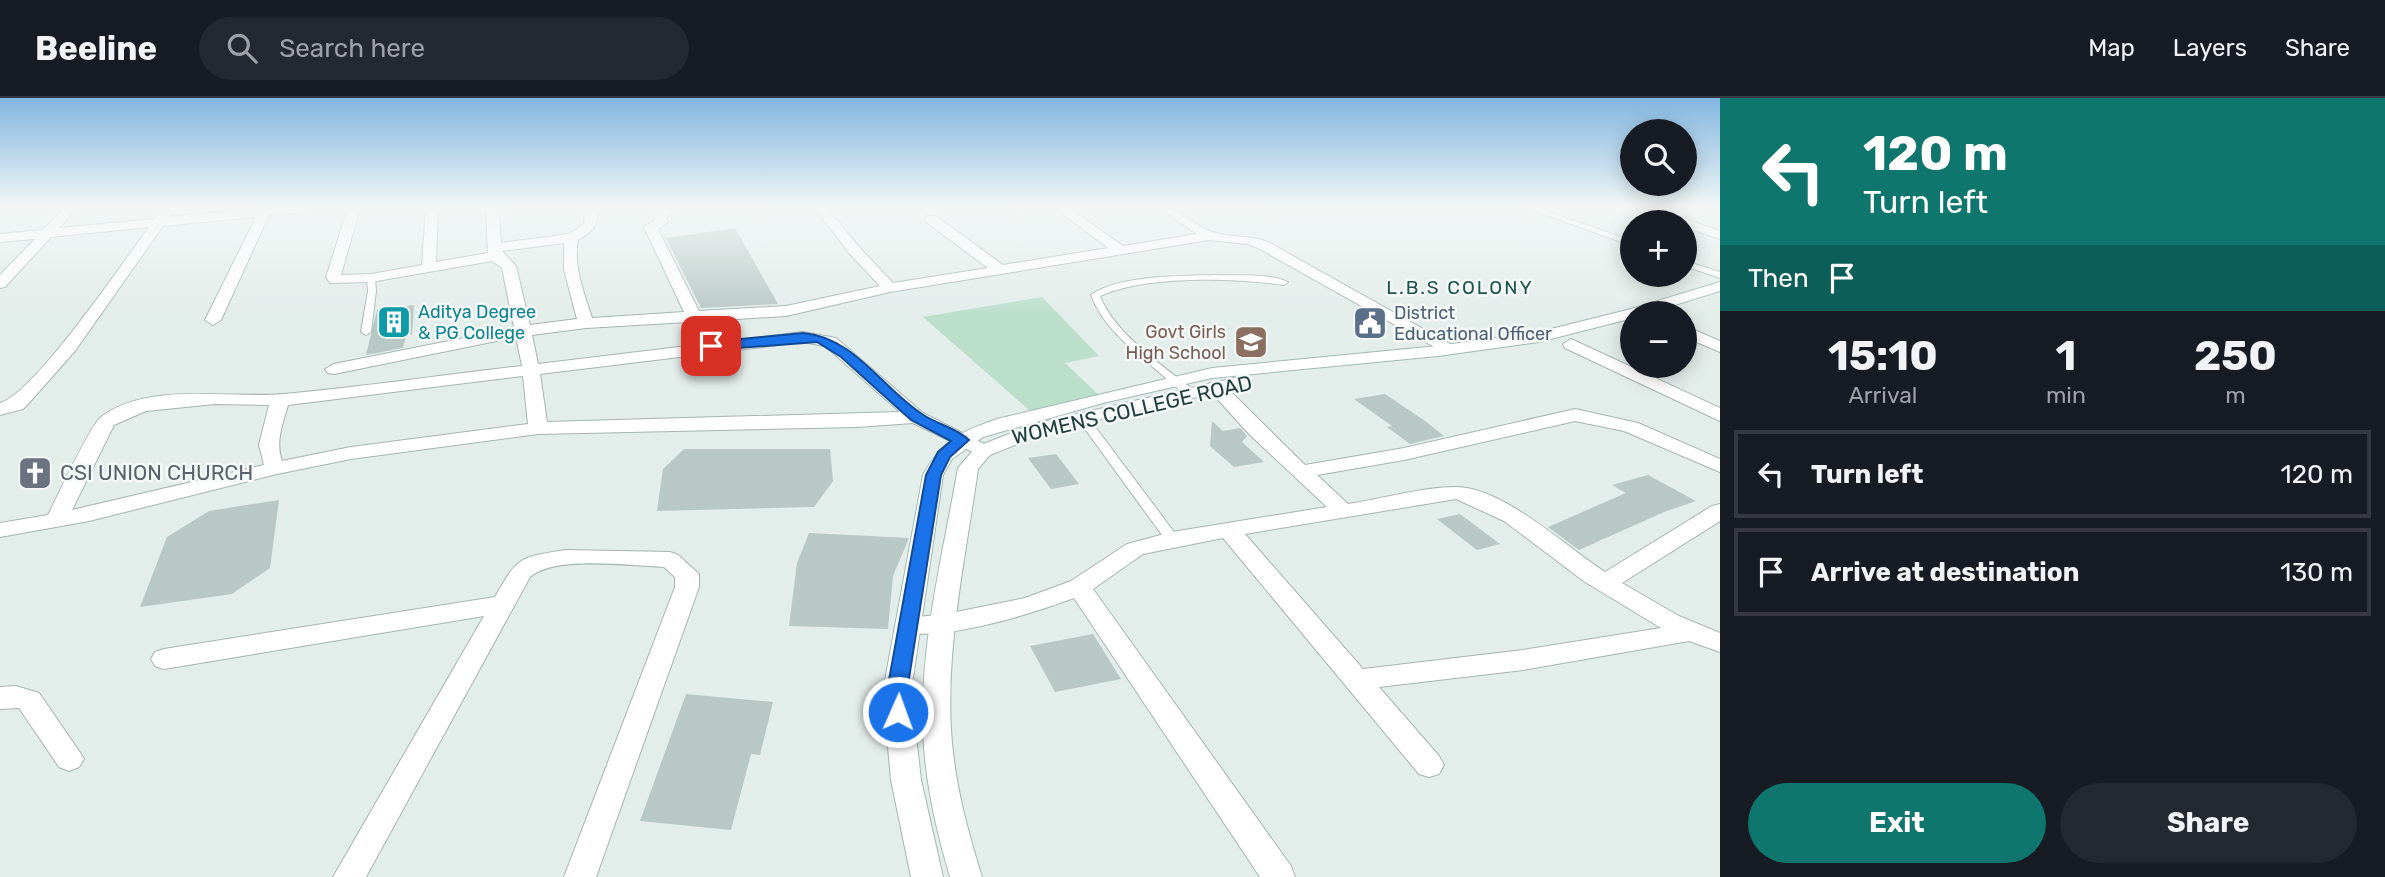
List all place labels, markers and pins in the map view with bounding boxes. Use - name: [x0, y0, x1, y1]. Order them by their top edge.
- place label: Aditya Degree & PG College: [418, 301, 536, 344]
- place label: District Educational Officer: [1394, 302, 1552, 345]
- building icon: Aditya Degree & PG College: [375, 303, 413, 341]
- public building icon: District Educational Officer: [1351, 304, 1389, 342]
- pin: [681, 316, 741, 376]
- place label: Govt Girls High School: [1126, 321, 1226, 364]
- school or university icon: Govt Girls High School: [1232, 323, 1270, 361]
- church icon: CSI UNION CHURCH: [16, 454, 54, 492]
- place label: CSI UNION CHURCH: [60, 460, 253, 485]

